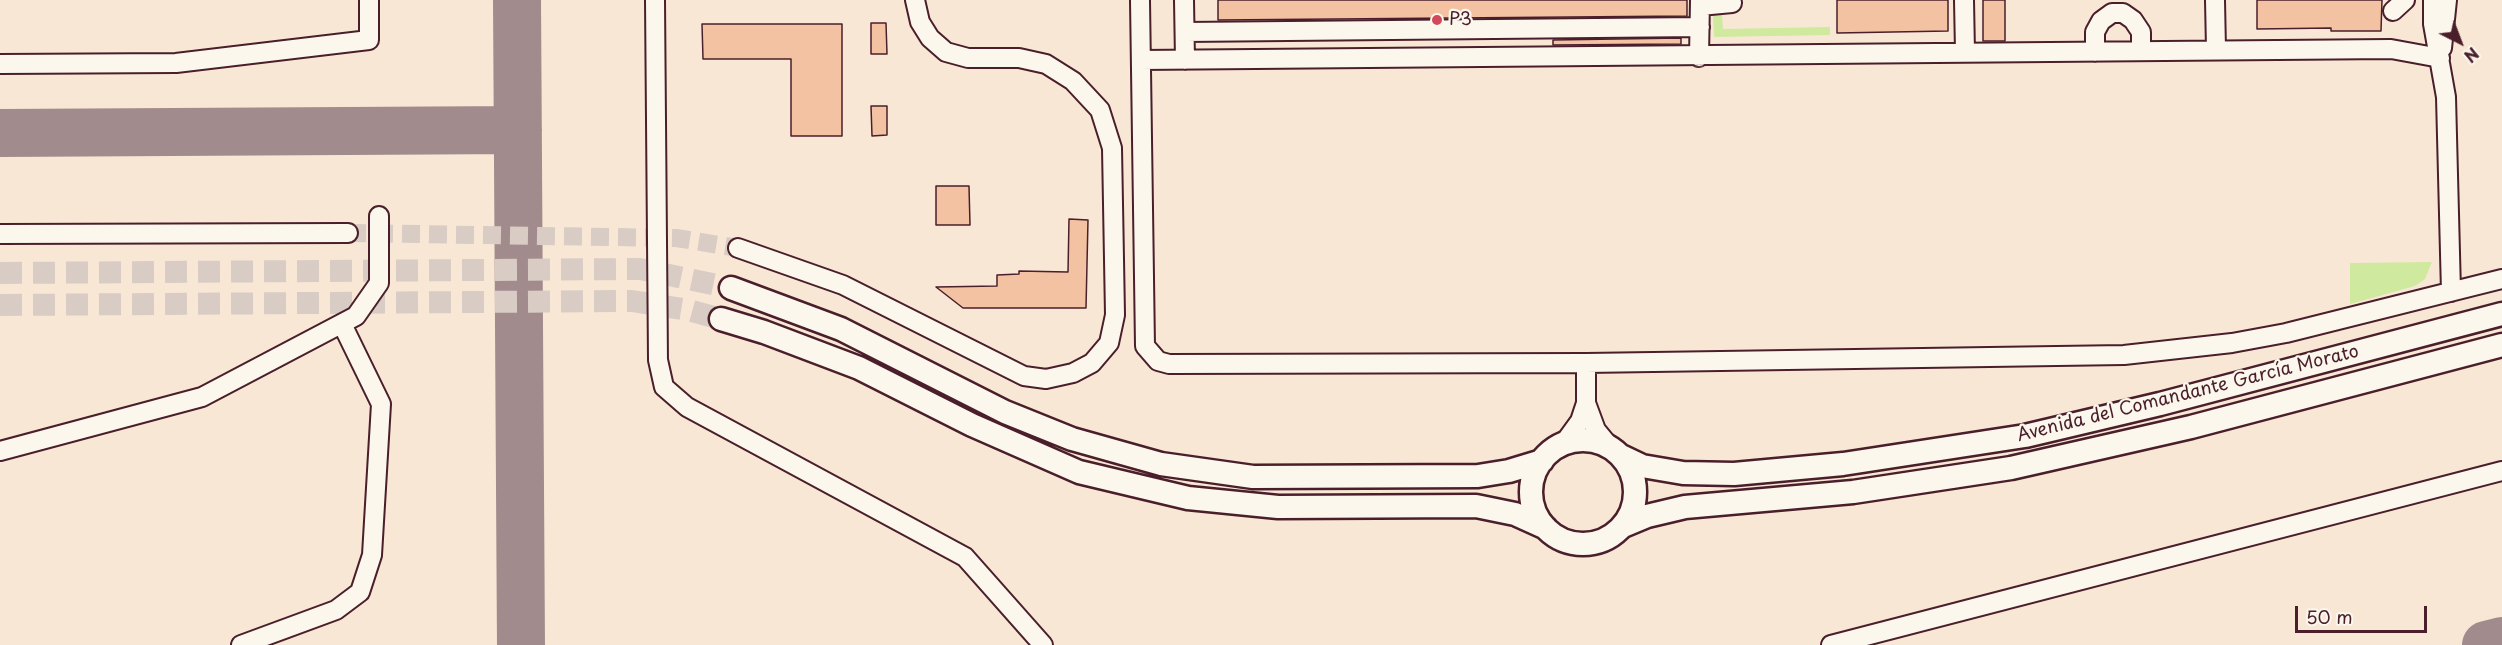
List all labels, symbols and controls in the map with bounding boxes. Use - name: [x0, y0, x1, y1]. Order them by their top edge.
- place label: P3: [1449, 9, 1472, 31]
- north arrow: [2430, 12, 2490, 72]
- marker: P3: [1430, 13, 1444, 27]
- text: N: [2459, 42, 2485, 69]
- street label: Avenida del Comandante García Morato: [2015, 341, 2361, 447]
- scale bar: [2298, 594, 2430, 632]
- text: 50 m: [2306, 603, 2353, 630]

